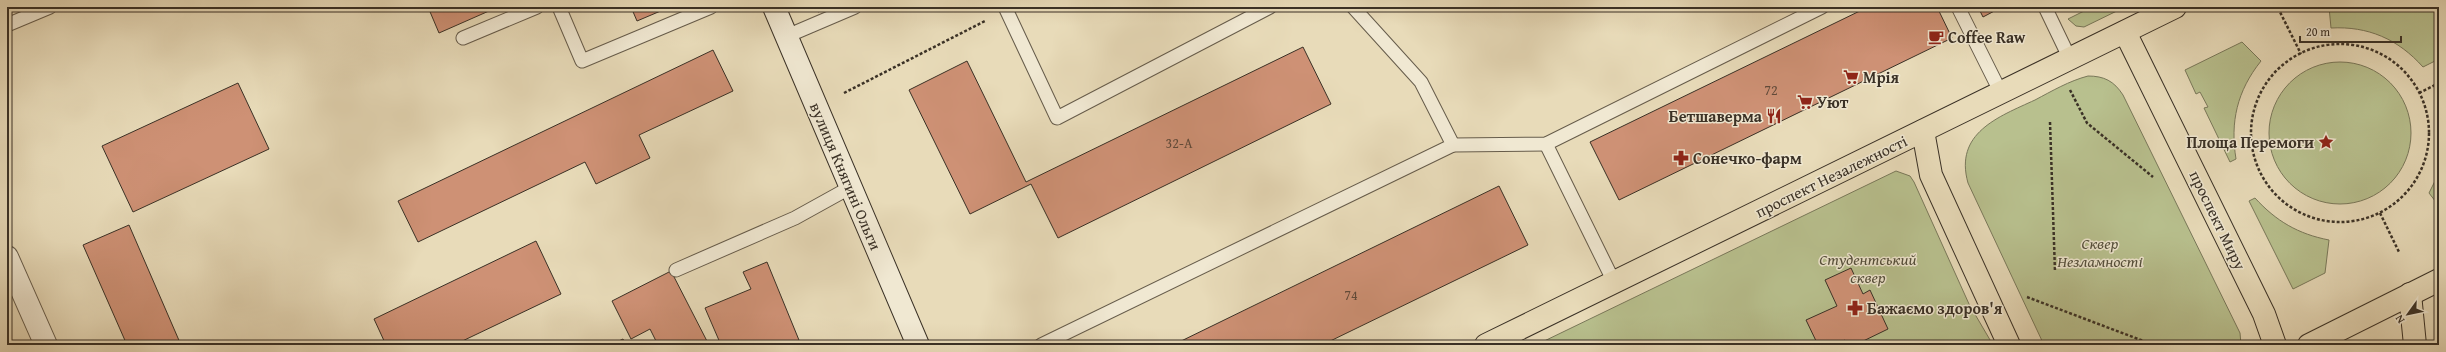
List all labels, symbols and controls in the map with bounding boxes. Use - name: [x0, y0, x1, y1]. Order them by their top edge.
- scale bar: [2300, 18, 2401, 44]
- text: 20 m: [2306, 23, 2330, 40]
- place label: Coffee Raw: [1948, 25, 2026, 49]
- cafe icon: Coffee Raw: [1927, 28, 1945, 46]
- place label: Мрія: [1863, 65, 1900, 89]
- supermarket icon: Мрія: [1842, 68, 1860, 86]
- house number: 72: [1764, 80, 1778, 100]
- place label: Уют: [1817, 90, 1849, 114]
- supermarket icon: Уют: [1796, 93, 1814, 111]
- street label: вулиця Княгині Ольги: [804, 99, 888, 254]
- place label: Бетшаверма: [1669, 104, 1763, 128]
- restaurant icon: Бетшаверма: [1765, 107, 1783, 125]
- street label: проспект Незалежності: [1751, 128, 1912, 223]
- place label: Площа Перемоги: [2187, 130, 2314, 154]
- house number: 32-А: [1166, 133, 1193, 153]
- place icon: Площа Перемоги: [2317, 133, 2335, 151]
- place label: Сонечко-фарм: [1693, 146, 1802, 170]
- pharmacy icon: Сонечко-фарм: [1672, 149, 1690, 167]
- street label: проспект Миру: [2184, 166, 2252, 274]
- park label: Сквер Незламності: [2057, 231, 2143, 273]
- park label: Студентський сквер: [1819, 247, 1917, 289]
- house number: 74: [1344, 285, 1358, 305]
- north arrow: [2388, 294, 2428, 334]
- place label: Бажаємо здоров'я: [1867, 296, 2003, 320]
- pharmacy icon: Бажаємо здоров'я: [1846, 299, 1864, 317]
- text: N: [2391, 311, 2408, 327]

